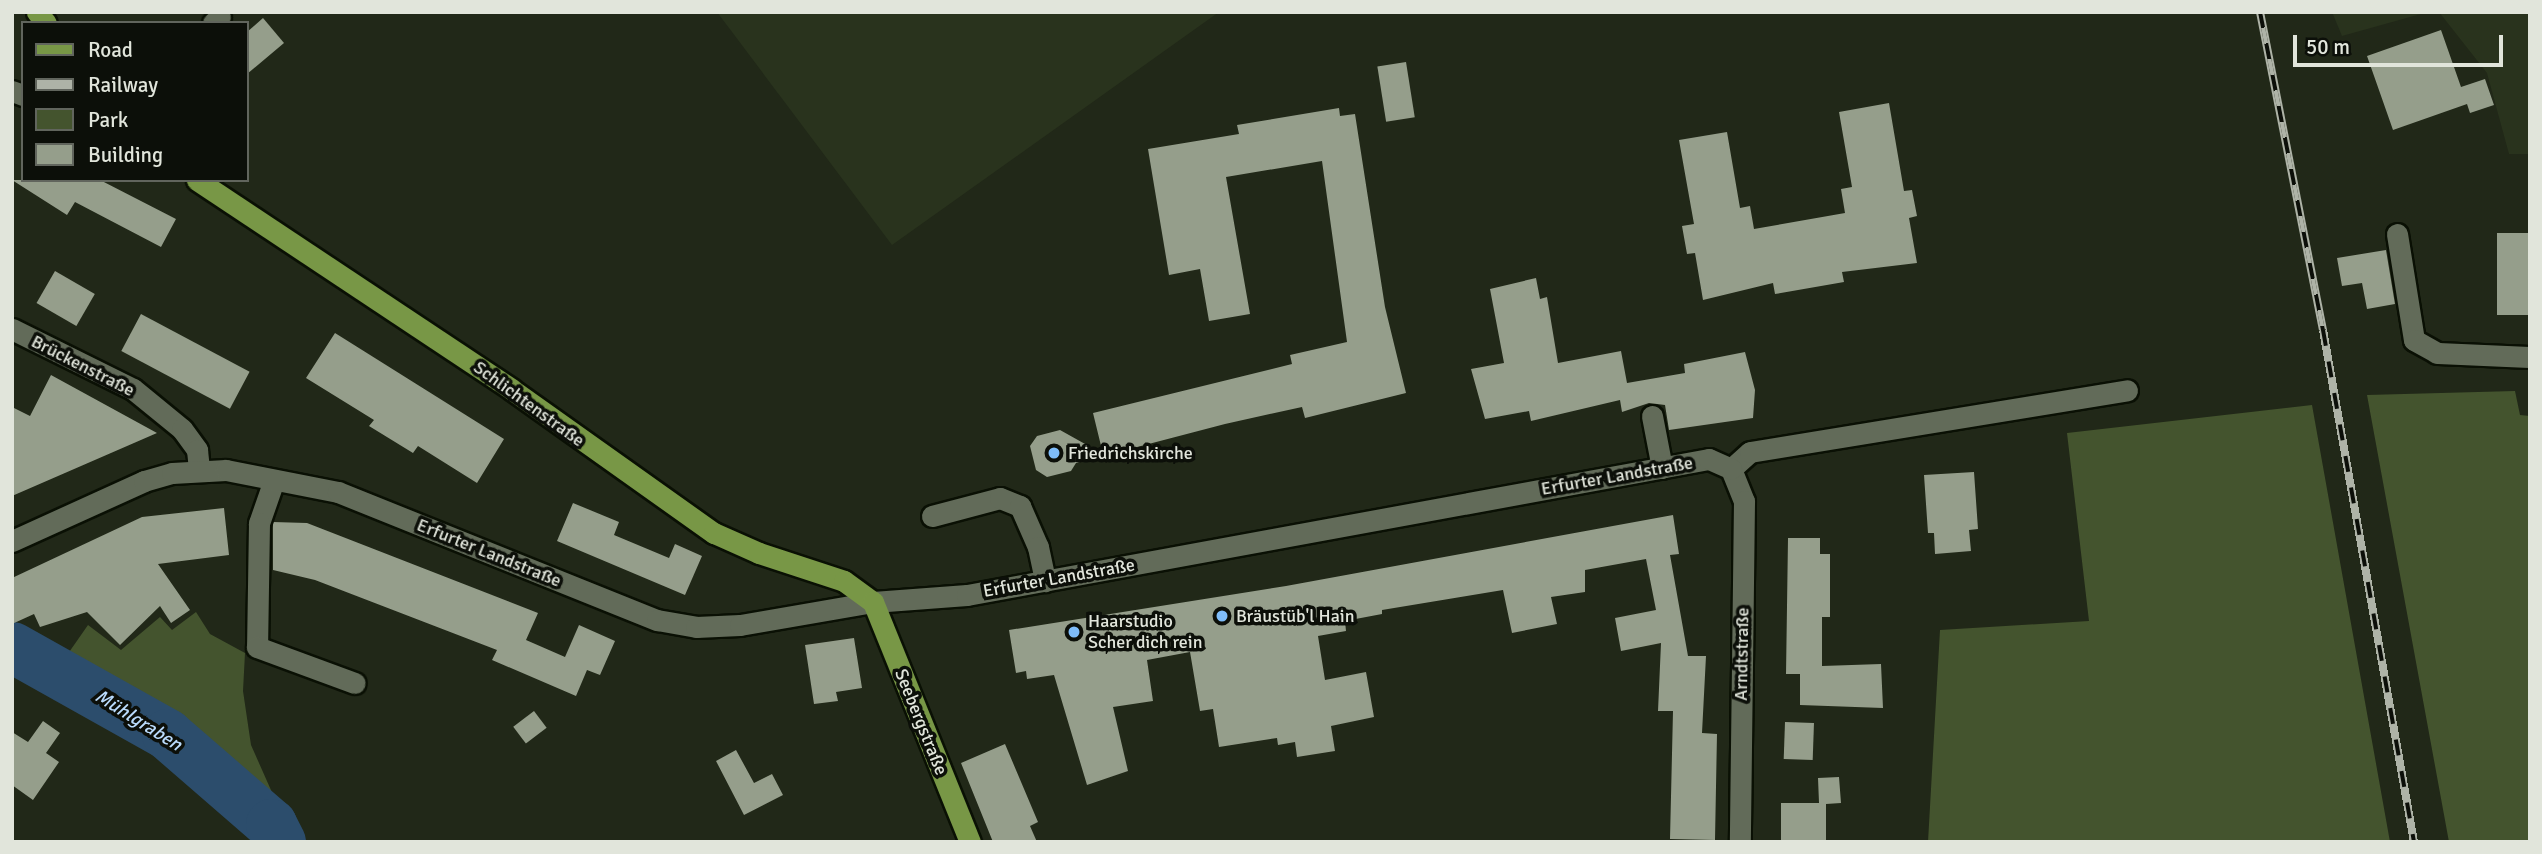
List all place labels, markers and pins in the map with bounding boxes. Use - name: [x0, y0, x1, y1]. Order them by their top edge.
- place label: Friedrichskirche: [1068, 442, 1193, 464]
- marker: Friedrichskirche: [1046, 445, 1062, 461]
- place label: Bräustüb'l Hain: [1236, 605, 1355, 627]
- marker: Bräustüb'l Hain: [1214, 608, 1230, 624]
- place label: Haarstudio Scher dich rein: [1088, 611, 1202, 654]
- marker: Haarstudio Scher dich rein: [1066, 624, 1082, 640]

